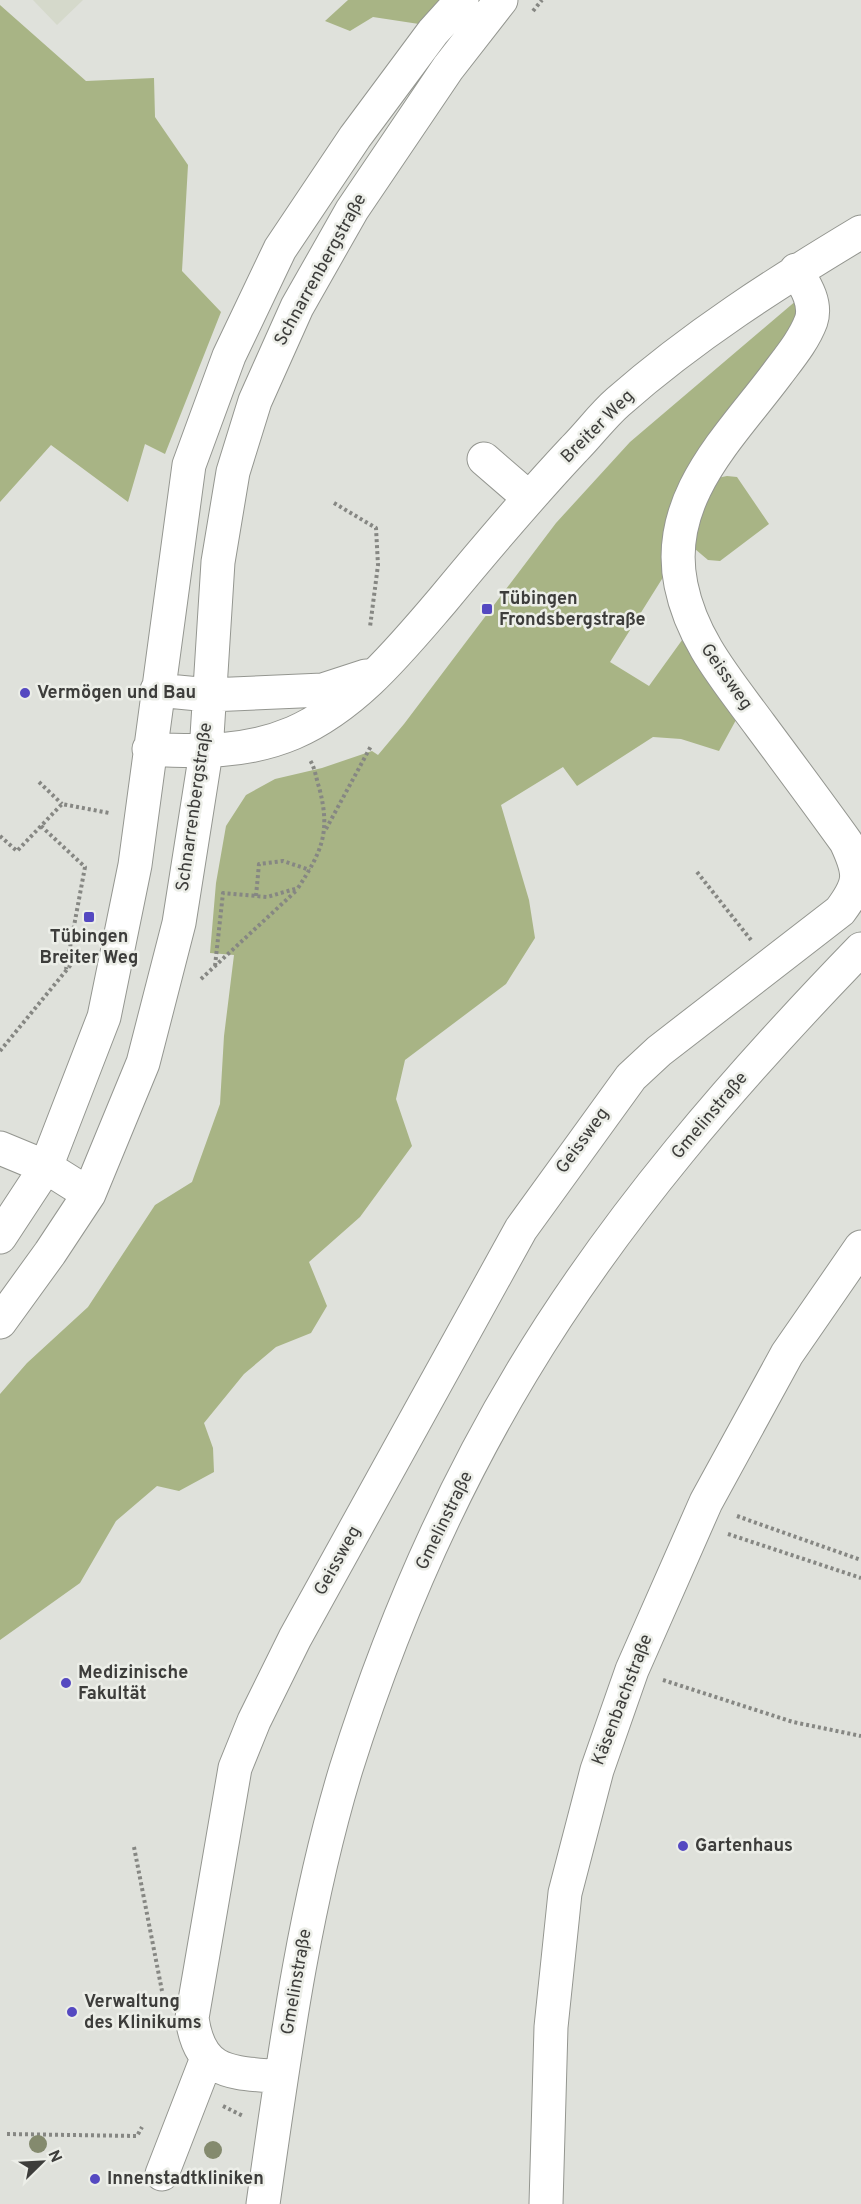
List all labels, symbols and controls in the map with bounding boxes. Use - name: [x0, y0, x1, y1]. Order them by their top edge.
- street label: Schnarrenbergstraße: [270, 190, 372, 350]
- street label: Breiter Weg: [556, 385, 640, 469]
- place label: Tübingen Frondsbergstraße: [499, 588, 646, 632]
- marker: Tübingen Frondsbergstraße: [480, 602, 494, 616]
- street label: Geissweg: [695, 639, 757, 715]
- place label: Vermögen und Bau: [37, 682, 196, 705]
- marker: Vermögen und Bau: [18, 686, 32, 700]
- street label: Schnarrenbergstraße: [172, 721, 218, 893]
- marker: Tübingen Breiter Weg: [82, 910, 96, 924]
- place label: Tübingen Breiter Weg: [40, 926, 138, 970]
- street label: Gmelinstraße: [667, 1068, 753, 1164]
- street label: Geissweg: [551, 1103, 615, 1179]
- street label: Gmelinstraße: [411, 1468, 479, 1574]
- street label: Geissweg: [309, 1522, 367, 1600]
- street label: Käsenbachstraße: [587, 1631, 659, 1769]
- place label: Medizinische Fakultät: [78, 1662, 188, 1706]
- marker: Medizinische Fakultät: [59, 1676, 73, 1690]
- place label: Gartenhaus: [695, 1835, 793, 1858]
- marker: Gartenhaus: [676, 1839, 690, 1853]
- street label: Gmelinstraße: [276, 1927, 318, 2037]
- place label: Verwaltung des Klinikums: [84, 1991, 202, 2035]
- marker: Verwaltung des Klinikums: [65, 2005, 79, 2019]
- north arrow: [12, 2132, 72, 2192]
- text: N: [42, 2147, 65, 2166]
- place label: Innenstadtkliniken: [107, 2168, 264, 2191]
- marker: Innenstadtkliniken: [88, 2172, 102, 2186]

